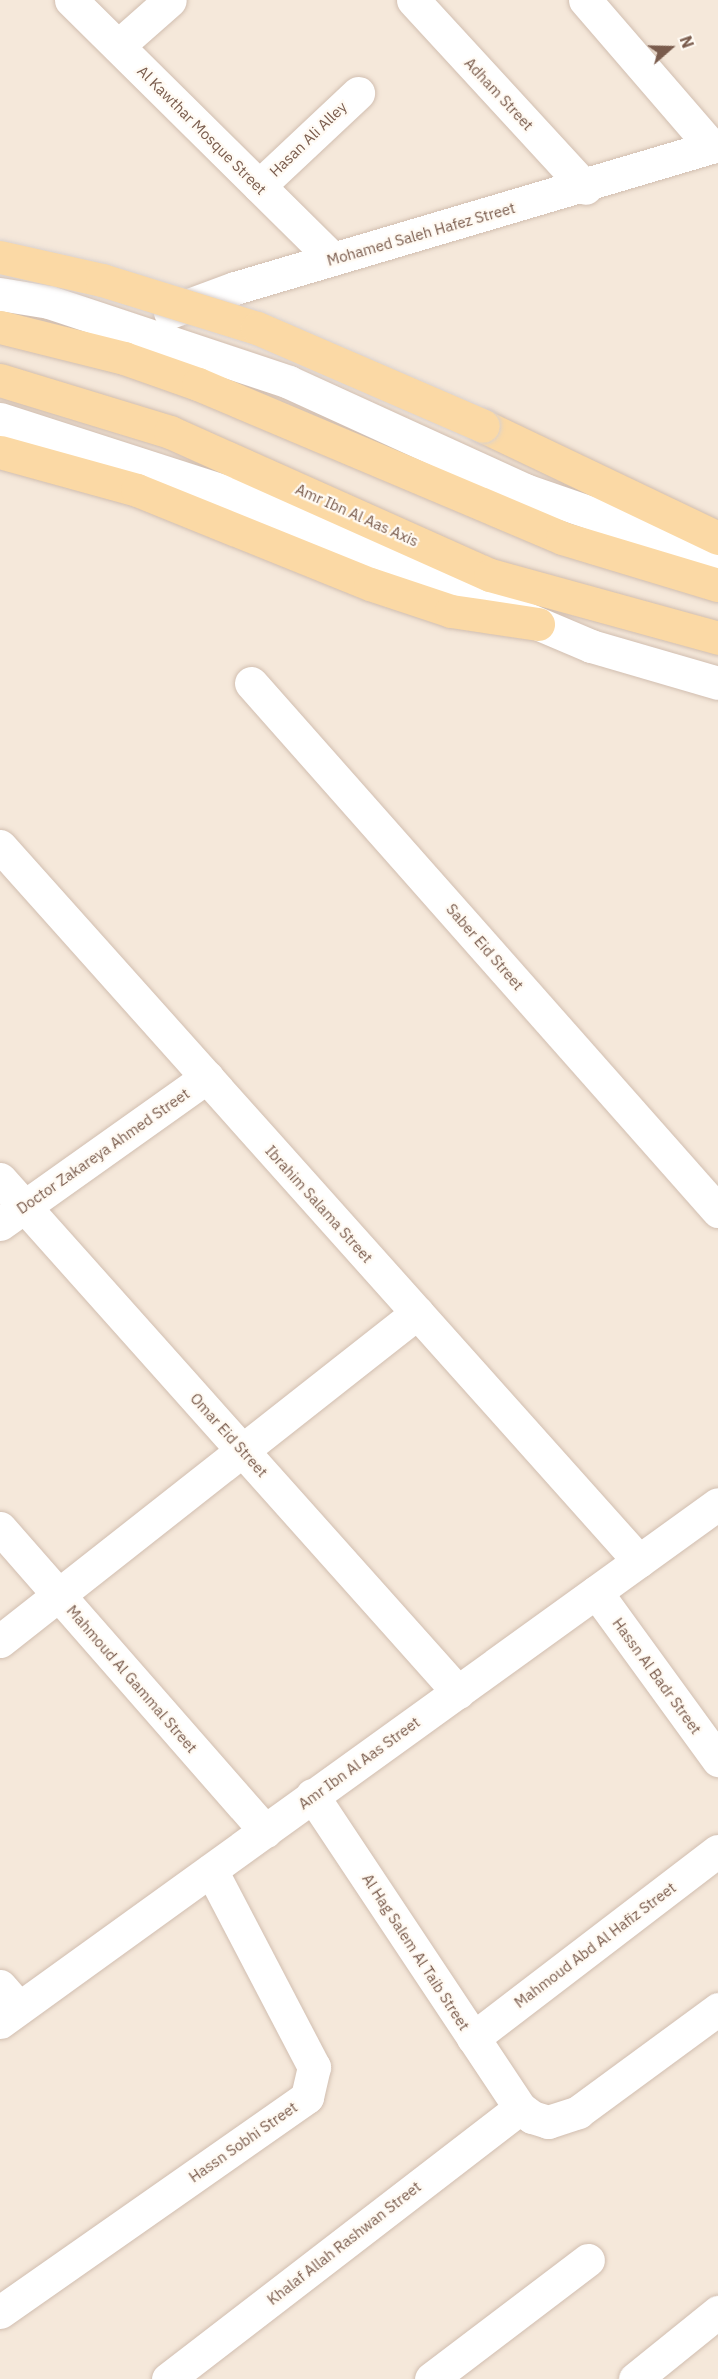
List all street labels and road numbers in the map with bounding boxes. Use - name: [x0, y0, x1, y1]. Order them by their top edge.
- street label: Adham Street: [461, 54, 537, 134]
- street label: Al Kawthar Mosque Street: [134, 62, 270, 198]
- street label: Hasan Ali Alley: [266, 98, 350, 180]
- street label: Mohamed Saleh Hafez Street: [325, 198, 517, 270]
- street label: Amr Ibn Al Aas Axis: [293, 480, 421, 550]
- street label: Saber Eid Street: [443, 900, 527, 994]
- street label: Doctor Zakareya Ahmed Street: [13, 1084, 193, 1218]
- street label: Ibrahim Salama Street: [262, 1142, 376, 1266]
- street label: Omar Eid Street: [187, 1389, 271, 1481]
- street label: Mahmoud Al Gammal Street: [63, 1602, 201, 1756]
- street label: Hassn Al Badr Street: [609, 1614, 705, 1738]
- street label: Amr Ibn Al Aas Street: [295, 1713, 423, 1813]
- street label: Al Hag Salem Al Taib Street: [359, 1870, 473, 2034]
- street label: Mahmoud Abd Al Hafiz Street: [511, 1878, 679, 2012]
- street label: Hassn Sobhi Street: [185, 2098, 301, 2186]
- street label: Khalaf Allah Rashwan Street: [264, 2177, 424, 2309]

